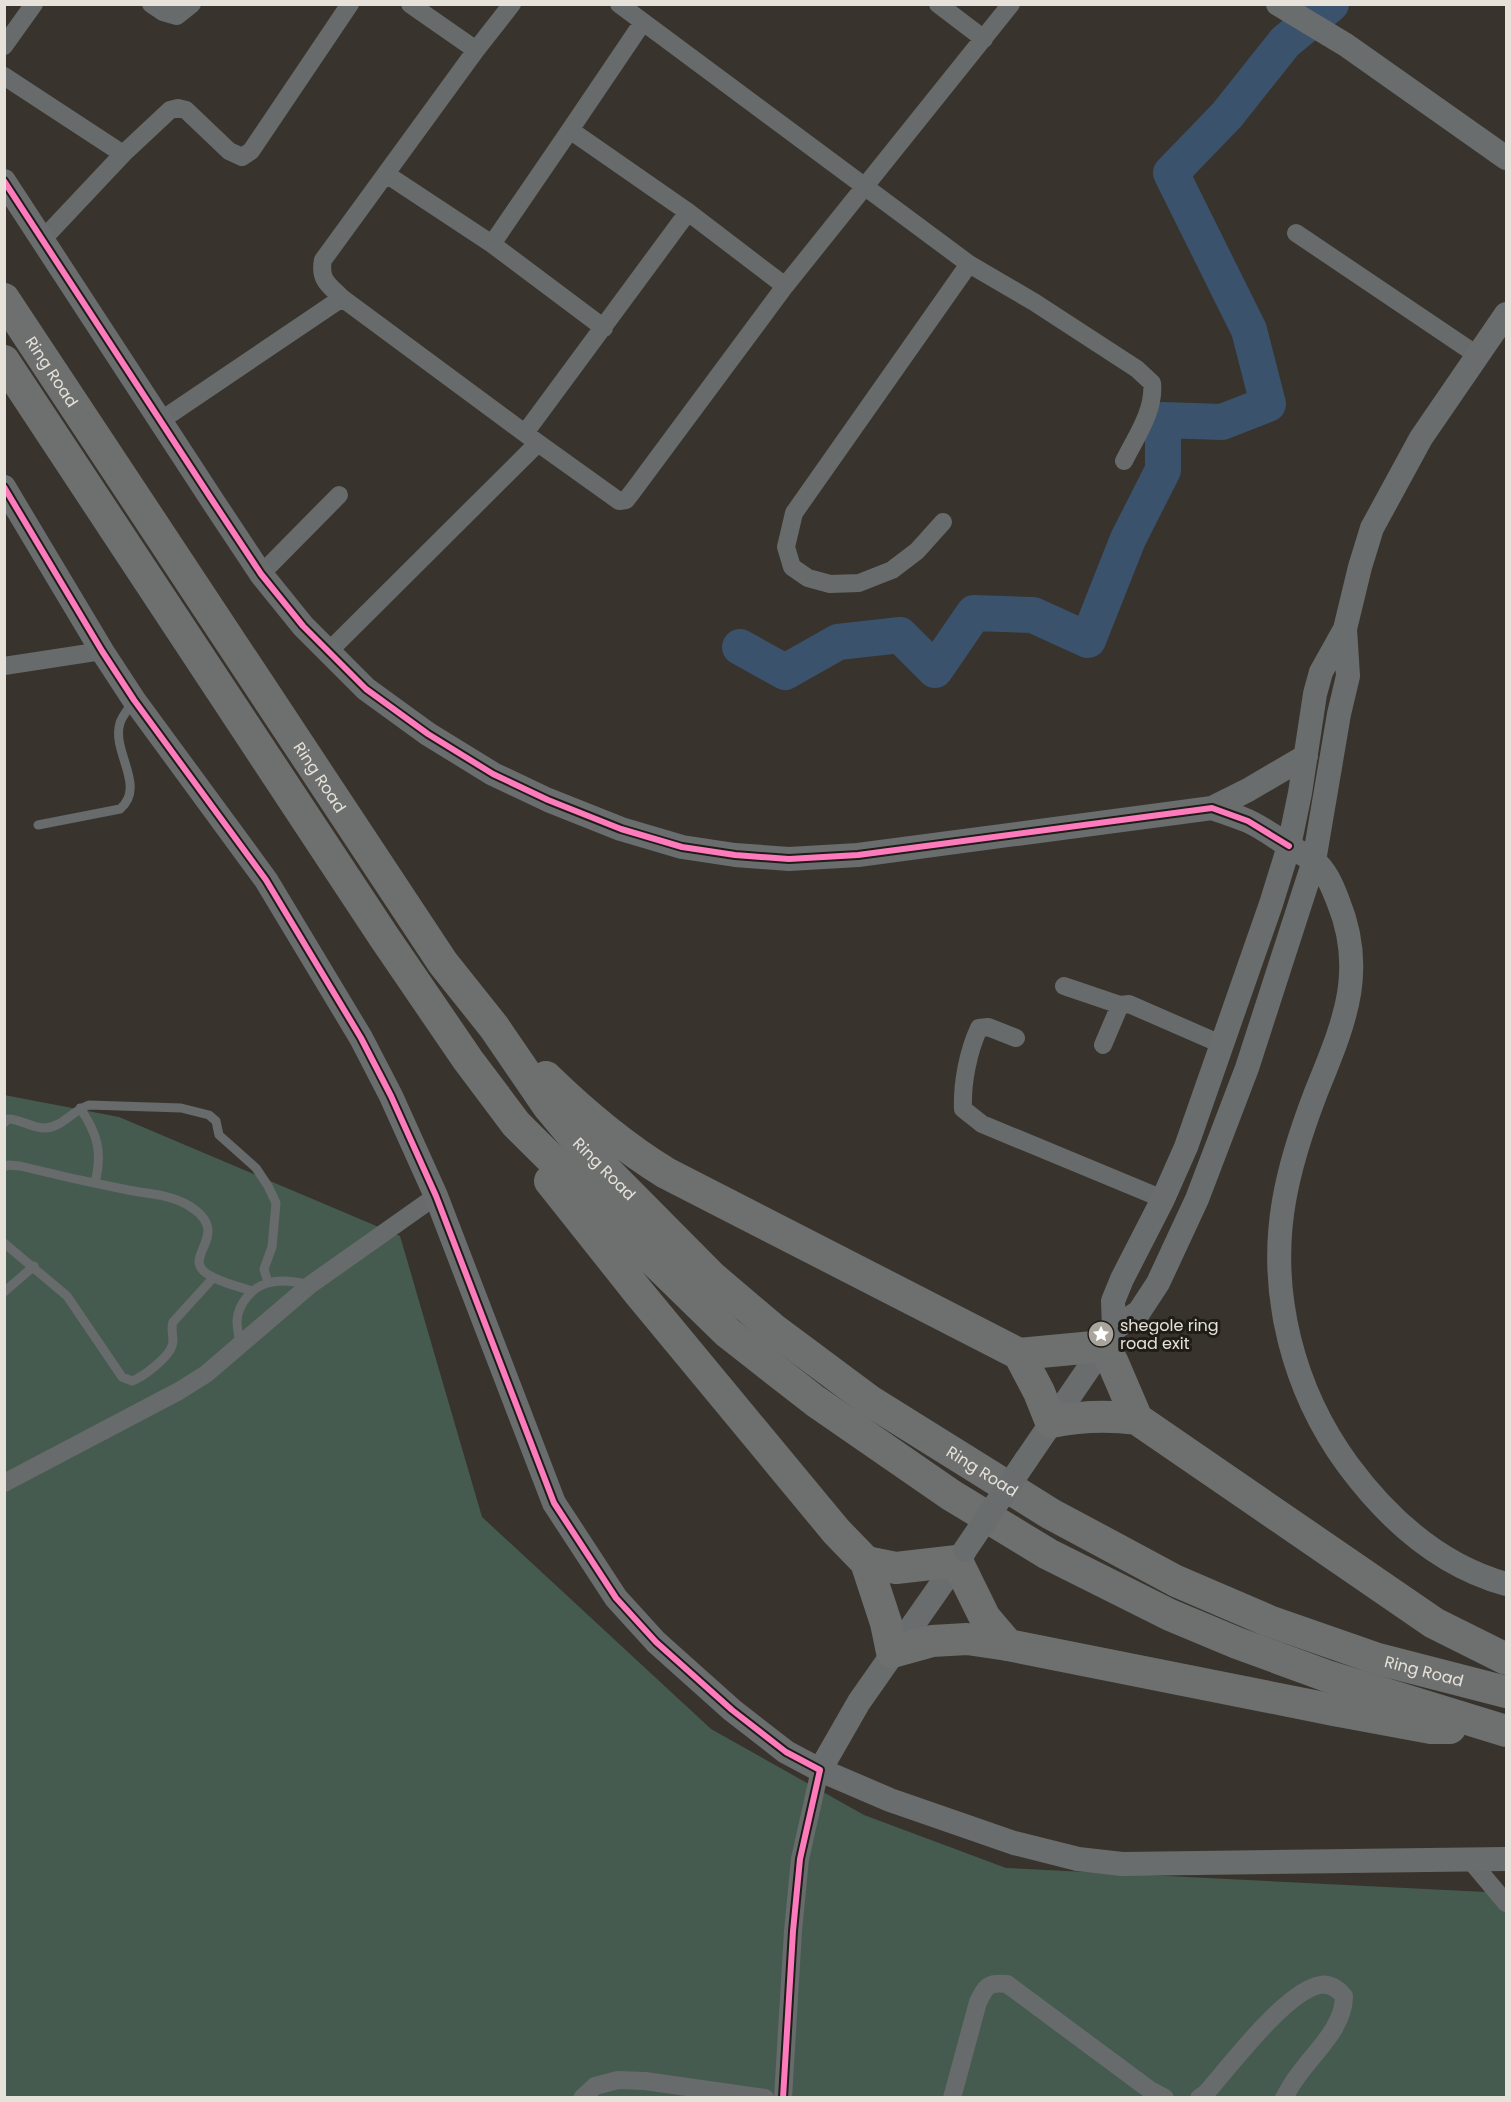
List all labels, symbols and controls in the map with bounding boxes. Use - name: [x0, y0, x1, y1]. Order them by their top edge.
- street label: Ring Road: [20, 332, 84, 412]
- street label: Ring Road: [288, 737, 352, 817]
- street label: Ring Road: [568, 1132, 641, 1205]
- place label: shegole ring road exit: [1120, 1314, 1219, 1355]
- place icon: shegole ring road exit: [1086, 1319, 1116, 1349]
- street label: Ring Road: [942, 1440, 1023, 1502]
- street label: Ring Road: [1382, 1650, 1466, 1692]

